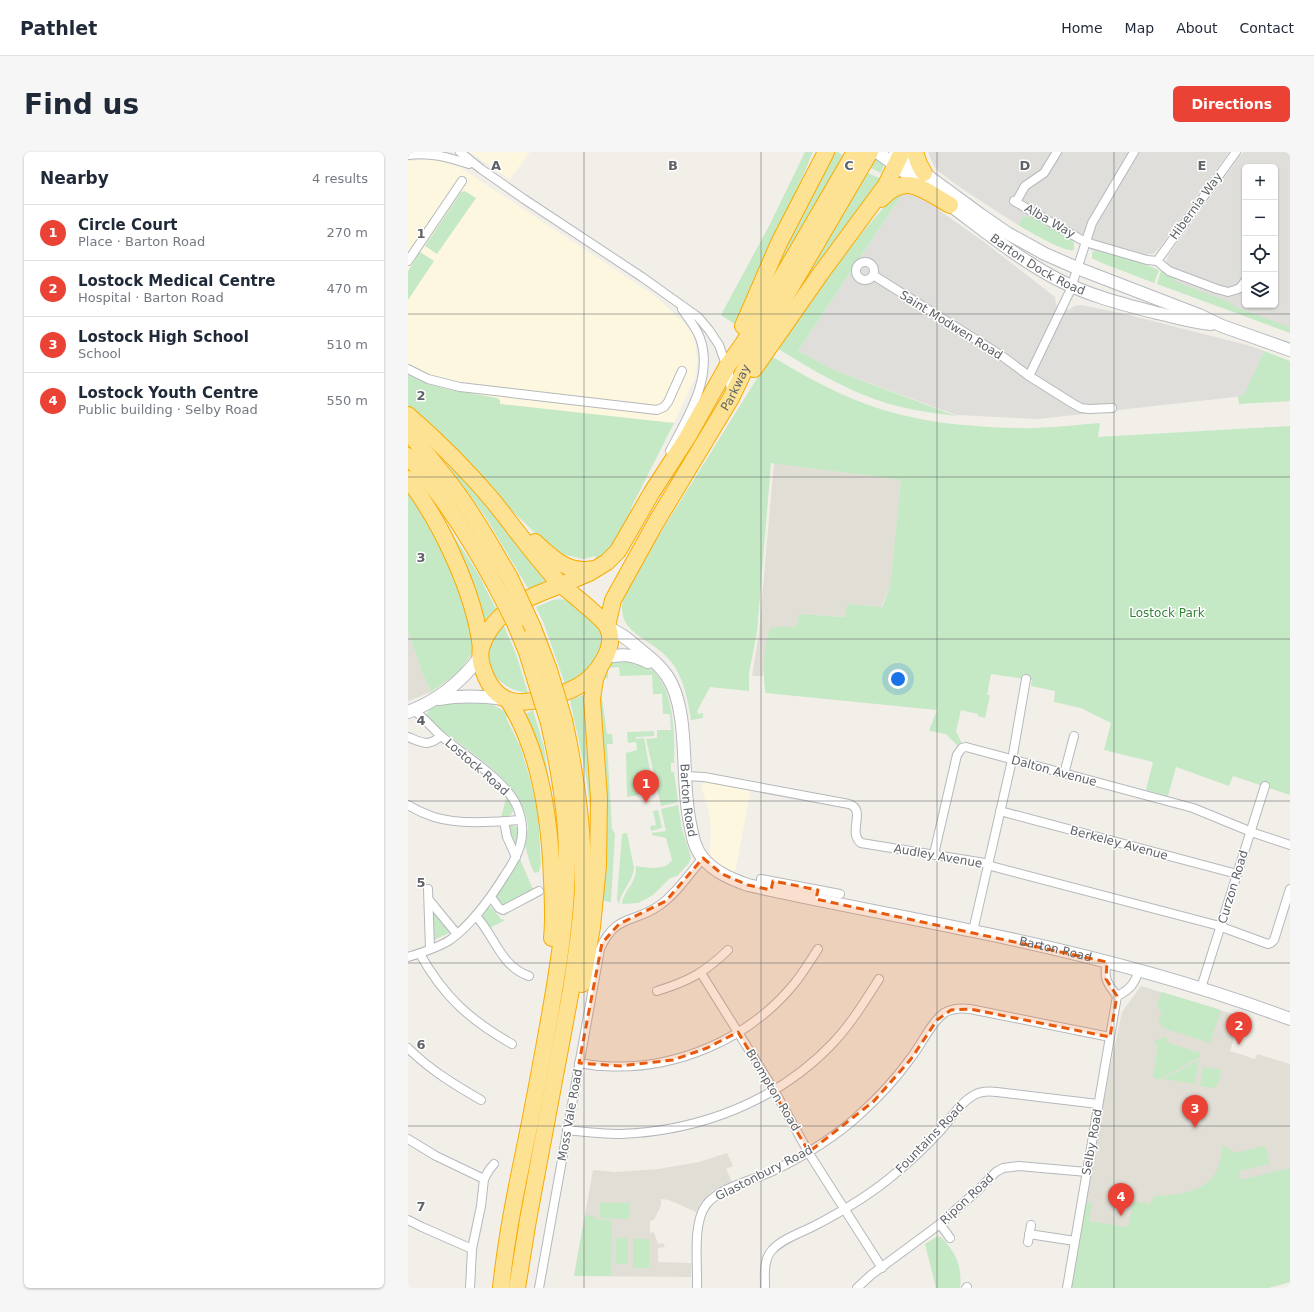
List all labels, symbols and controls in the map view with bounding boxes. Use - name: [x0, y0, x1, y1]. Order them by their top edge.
- text: Pathlet: [20, 17, 97, 39]
- text: Home: [1061, 20, 1103, 36]
- text: Map: [1125, 20, 1154, 36]
- text: About: [1176, 20, 1218, 36]
- text: Contact: [1240, 20, 1294, 36]
- button: Directions: [1173, 86, 1290, 122]
- text: Find us: [24, 88, 139, 121]
- text: A: [491, 158, 501, 173]
- text: B: [668, 158, 678, 173]
- text: C: [844, 158, 854, 173]
- text: D: [1020, 158, 1031, 173]
- text: E: [1198, 158, 1206, 173]
- map controls: [1242, 164, 1278, 308]
- button: +: [1242, 164, 1278, 200]
- text: Nearby: [40, 168, 109, 188]
- street label: Hibernia Way: [1167, 170, 1225, 242]
- text: 4 results: [312, 171, 368, 186]
- button: −: [1242, 200, 1278, 236]
- street label: Alba Way: [1022, 201, 1078, 241]
- text: Circle Court: [78, 216, 178, 234]
- text: 1: [48, 225, 58, 240]
- text: 270 m: [326, 225, 368, 240]
- text: 1: [416, 226, 426, 241]
- street label: Barton Dock Road: [988, 231, 1087, 298]
- text: Place · Barton Road: [78, 234, 205, 249]
- button: locate: [1242, 236, 1278, 272]
- text: Lostock Medical Centre: [78, 272, 275, 290]
- button: layers: [1242, 272, 1278, 308]
- text: 2: [48, 281, 58, 296]
- text: 470 m: [326, 281, 368, 296]
- street label: Saint Modwen Road: [897, 288, 1005, 362]
- text: Hospital · Barton Road: [78, 290, 224, 305]
- text: Lostock High School: [78, 328, 249, 346]
- text: 3: [48, 337, 58, 352]
- text: 510 m: [326, 337, 368, 352]
- text: School: [78, 346, 121, 361]
- street label: Parkway: [718, 362, 753, 413]
- text: Lostock Youth Centre: [78, 384, 259, 402]
- text: 2: [416, 388, 426, 403]
- text: 4: [48, 393, 58, 408]
- text: 550 m: [326, 393, 368, 408]
- text: Public building · Selby Road: [78, 402, 258, 417]
- text: 3: [416, 550, 426, 565]
- park label: Lostock Park: [1129, 606, 1205, 620]
- your location: [888, 669, 908, 689]
- text: 4: [416, 713, 426, 728]
- street label: Lostock Road: [442, 736, 512, 798]
- street label: Dalton Avenue: [1010, 753, 1098, 789]
- street label: Barton Road: [678, 763, 700, 838]
- pin: 1: [633, 770, 659, 803]
- street label: Berkeley Avenue: [1069, 823, 1169, 863]
- street label: Audley Avenue: [893, 841, 983, 871]
- street label: Curzon Road: [1215, 849, 1251, 925]
- text: 5: [416, 875, 426, 890]
- street label: Barton Road: [1018, 934, 1093, 965]
- pin: 2: [1226, 1012, 1252, 1045]
- text: 6: [416, 1037, 426, 1052]
- street label: Brompton Road: [743, 1046, 803, 1134]
- street label: Moss Vale Road: [555, 1068, 585, 1162]
- pin: 3: [1182, 1095, 1208, 1128]
- street label: Fountains Road: [893, 1100, 967, 1176]
- street label: Selby Road: [1079, 1108, 1105, 1176]
- street label: Glastonbury Road: [713, 1142, 815, 1204]
- street label: Ripon Road: [937, 1171, 997, 1227]
- pin: 4: [1108, 1183, 1134, 1216]
- text: 7: [416, 1199, 426, 1214]

